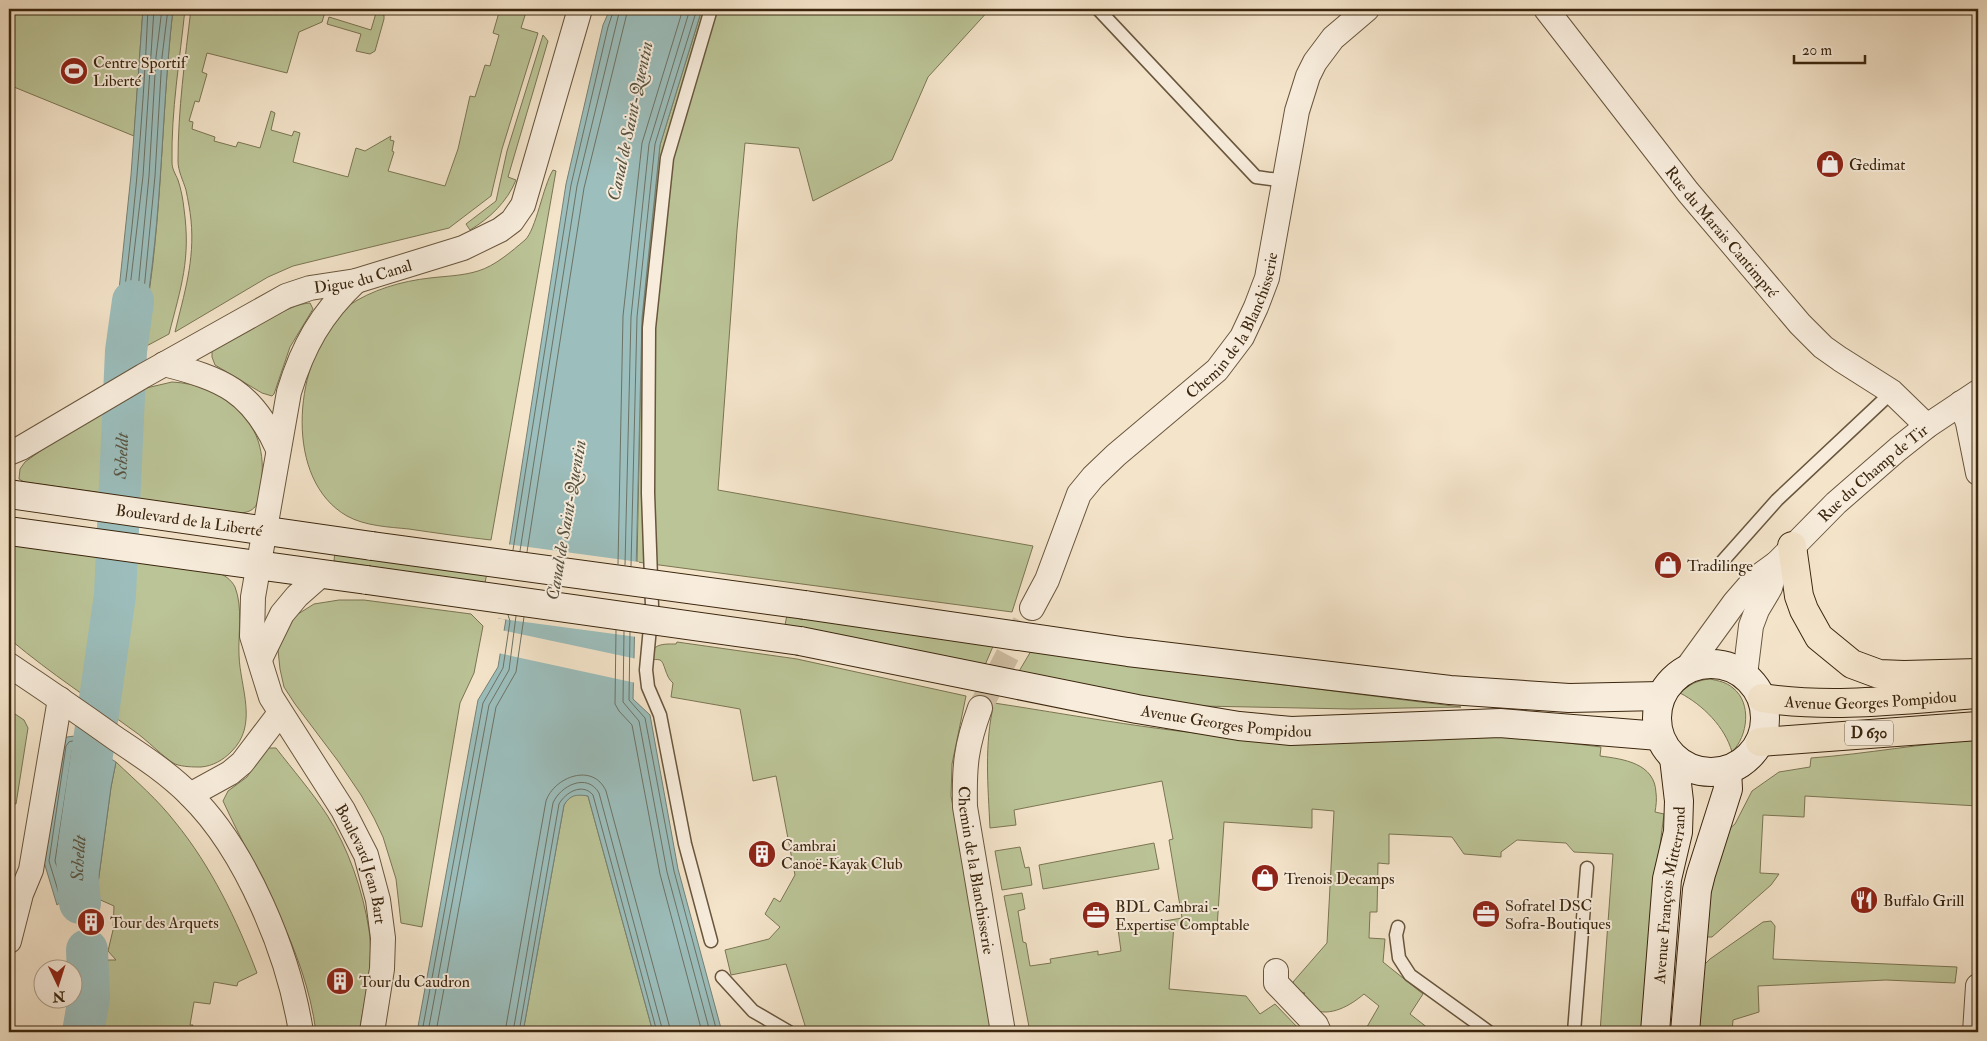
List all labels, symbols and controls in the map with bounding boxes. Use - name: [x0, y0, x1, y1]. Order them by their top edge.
- scale bar: [1794, 32, 1866, 64]
- water label: Canal de Saint-Quentin: [602, 39, 659, 203]
- text: 20 m: [1802, 41, 1832, 60]
- place label: Centre Sportif Liberté: [93, 53, 189, 91]
- sports icon: Centre Sportif Liberté: [59, 56, 89, 86]
- shop icon: Gedimat: [1815, 149, 1845, 179]
- place label: Gedimat: [1849, 155, 1905, 175]
- street label: Rue du Marais Cantimpré: [1661, 162, 1783, 302]
- street label: Chemin de la Blanchisserie: [1182, 250, 1283, 403]
- street label: Digue du Canal: [313, 255, 415, 298]
- street label: Rue du Champ de Tir: [1814, 420, 1932, 527]
- water label: Scheldt: [109, 432, 134, 481]
- water label: Canal de Saint-Quentin: [541, 438, 592, 602]
- street label: Boulevard de la Liberté: [114, 500, 264, 541]
- shop icon: Tradilinge: [1653, 550, 1683, 580]
- place label: Tradilinge: [1687, 556, 1753, 576]
- street label: Avenue Georges Pompidou: [1783, 687, 1957, 714]
- street label: Avenue Georges Pompidou: [1138, 701, 1312, 742]
- road number: D 630: [1845, 720, 1893, 746]
- street label: Chemin de la Blanchisserie: [954, 786, 999, 956]
- street label: Boulevard Jean Bart: [331, 800, 390, 925]
- street label: Avenue François Mitterrand: [1650, 806, 1690, 985]
- water label: Scheldt: [66, 833, 92, 883]
- place label: Cambrai Canoë-Kayak Club: [781, 836, 903, 874]
- building icon: Cambrai Canoë-Kayak Club: [747, 839, 777, 869]
- shop icon: Trenois Decamps: [1250, 863, 1280, 893]
- place label: Trenois Decamps: [1284, 869, 1394, 890]
- restaurant icon: Buffalo Grill: [1849, 885, 1879, 915]
- place label: Buffalo Grill: [1883, 891, 1964, 911]
- place label: Sofratel DSC Sofra-Boutiques: [1505, 896, 1611, 934]
- place label: BDL Cambrai - Expertise Comptable: [1115, 897, 1250, 936]
- office icon: Sofratel DSC Sofra-Boutiques: [1471, 899, 1501, 929]
- office icon: BDL Cambrai - Expertise Comptable: [1081, 900, 1111, 930]
- building icon: Tour des Arquets: [76, 907, 106, 937]
- place label: Tour des Arquets: [110, 913, 219, 933]
- north arrow: [32, 958, 82, 1008]
- building icon: Tour du Caudron: [325, 966, 355, 996]
- place label: Tour du Caudron: [359, 972, 470, 992]
- text: N: [52, 987, 67, 1005]

